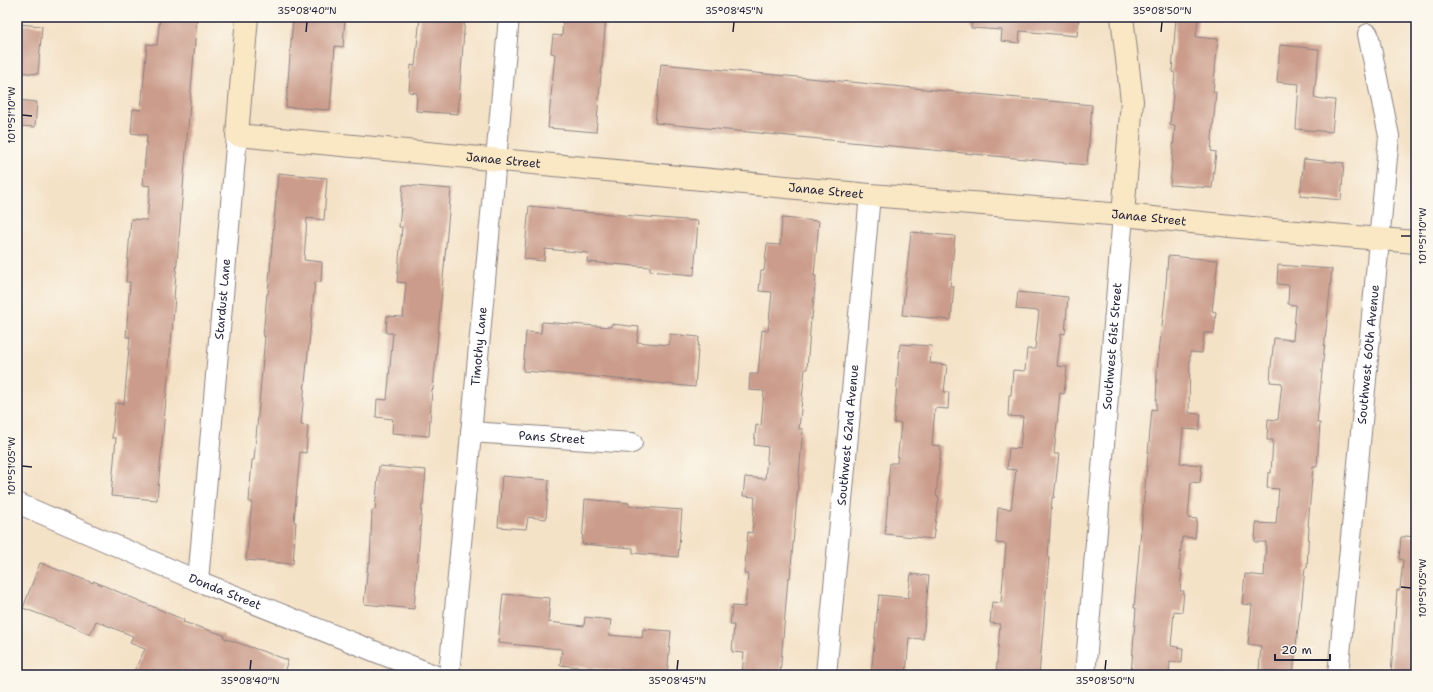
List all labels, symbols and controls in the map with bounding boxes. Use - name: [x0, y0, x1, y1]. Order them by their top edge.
- text: 35°08'40"N: [277, 4, 337, 17]
- text: 35°08'45"N: [705, 4, 763, 17]
- text: 35°08'50"N: [1132, 4, 1192, 17]
- text: 101°51'10"W: [5, 86, 18, 144]
- street label: Janae Street: [465, 149, 542, 172]
- street label: Janae Street: [788, 179, 864, 202]
- street label: Janae Street: [1111, 206, 1187, 229]
- text: 101°51'10"W: [1416, 207, 1429, 265]
- street label: Stardust Lane: [211, 258, 234, 340]
- street label: Southwest 61st Street: [1099, 282, 1125, 410]
- street label: Southwest 60th Avenue: [1354, 284, 1383, 425]
- street label: Timothy Lane: [467, 306, 491, 387]
- street label: Southwest 62nd Avenue: [834, 363, 862, 506]
- street label: Pans Street: [518, 427, 586, 448]
- text: 101°51'05"W: [5, 436, 18, 495]
- text: 101°51'05"W: [1416, 558, 1429, 617]
- street label: Donda Street: [186, 570, 264, 613]
- scale bar: [1275, 636, 1330, 662]
- text: 20 m: [1281, 642, 1312, 658]
- text: 35°08'40"N: [220, 674, 280, 687]
- text: 35°08'45"N: [648, 674, 706, 687]
- text: 35°08'50"N: [1075, 674, 1135, 687]

